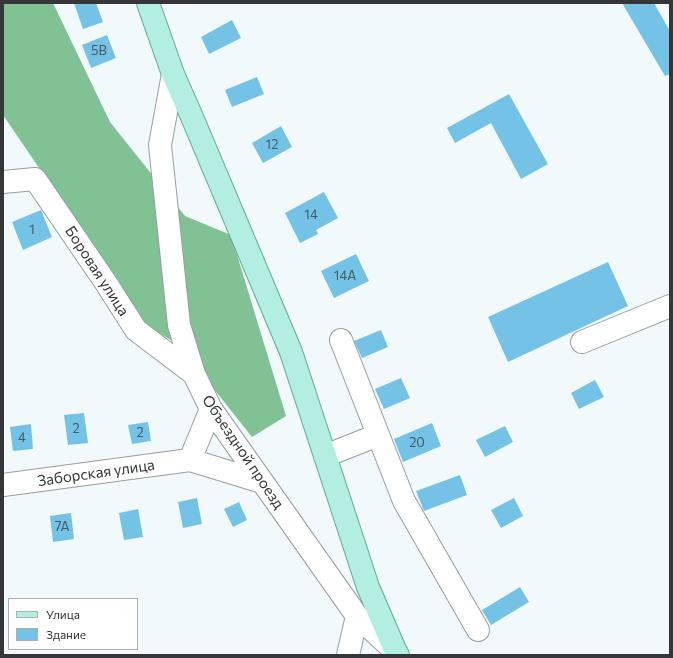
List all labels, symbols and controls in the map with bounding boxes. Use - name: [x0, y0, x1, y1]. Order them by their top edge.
- house number: 5В: [91, 43, 107, 59]
- house number: 12: [266, 137, 278, 153]
- house number: 14: [304, 207, 318, 223]
- house number: 1: [29, 222, 35, 238]
- street label: Боровая улица: [61, 223, 133, 319]
- house number: 14А: [334, 268, 356, 284]
- street label: Объездной проезд: [198, 392, 288, 512]
- house number: 2: [72, 421, 80, 437]
- house number: 2: [136, 425, 144, 441]
- house number: 4: [18, 430, 26, 446]
- house number: 20: [409, 435, 425, 451]
- street label: Заборская улица: [36, 456, 156, 490]
- house number: 7А: [55, 519, 69, 535]
- legend: [8, 598, 138, 650]
- text: Улица: [46, 607, 80, 621]
- text: Здание: [46, 627, 86, 641]

